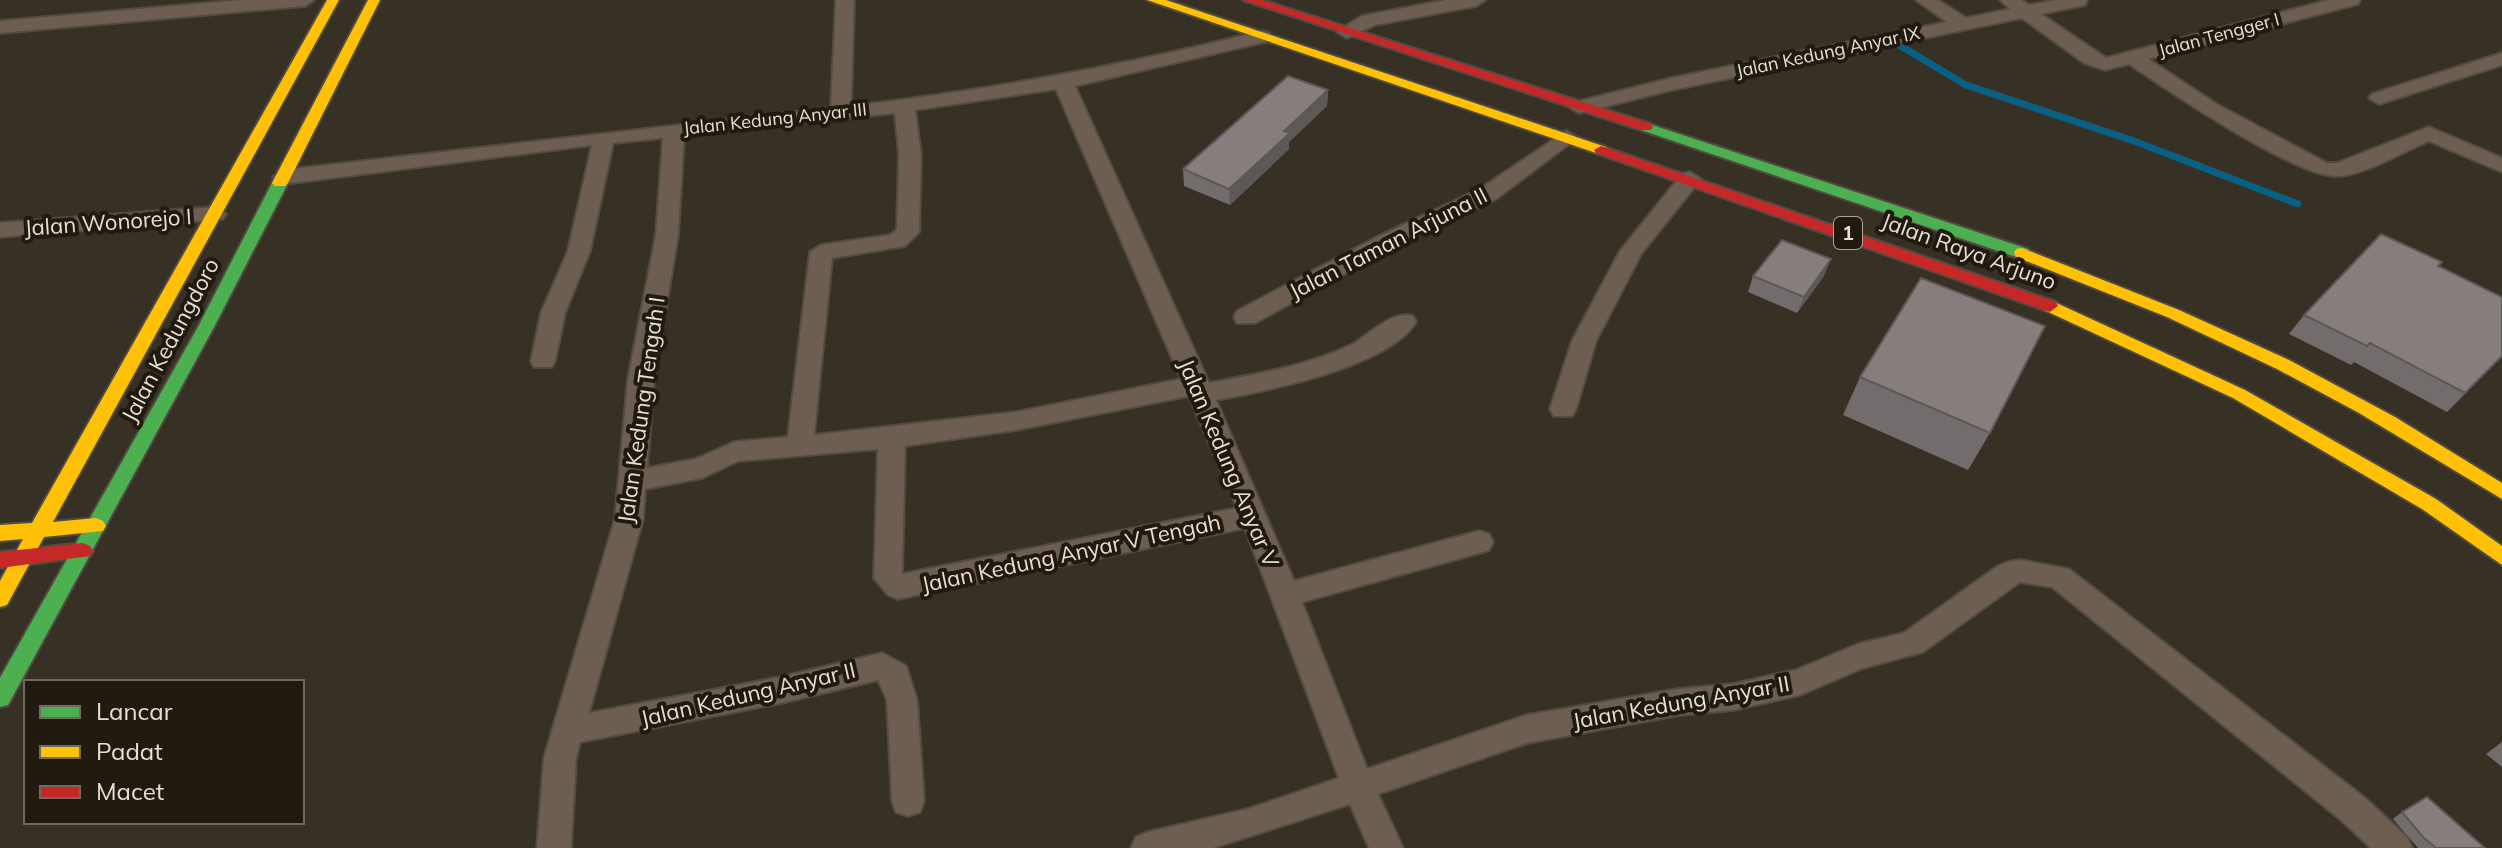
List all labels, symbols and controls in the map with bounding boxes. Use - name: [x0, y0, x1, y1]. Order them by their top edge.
- street label: Jalan Tengger I: [2156, 7, 2282, 62]
- street label: Jalan Kedung Anyar IX: [1734, 21, 1922, 82]
- street label: Jalan Kedung Anyar III: [682, 97, 868, 140]
- street label: Jalan Taman Arjuna II: [1284, 181, 1492, 305]
- street label: Jalan Wonorejo I: [23, 202, 193, 242]
- street label: Jalan Raya Arjuno: [1878, 206, 2060, 296]
- road number: 1: [1834, 217, 1862, 249]
- street label: Jalan Kedungdoro: [115, 253, 225, 427]
- street label: Jalan Kedung Tengah I: [611, 295, 671, 525]
- street label: Jalan Kedung Anyar V: [1172, 355, 1286, 572]
- street label: Jalan Kedung Anyar V Tengah: [919, 508, 1223, 598]
- street label: Jalan Kedung Anyar II: [638, 656, 858, 732]
- street label: Jalan Kedung Anyar II: [1570, 669, 1792, 735]
- legend: [24, 680, 304, 824]
- text: Lancar: [96, 696, 173, 726]
- text: Padat: [96, 736, 163, 766]
- text: Macet: [96, 776, 164, 806]

